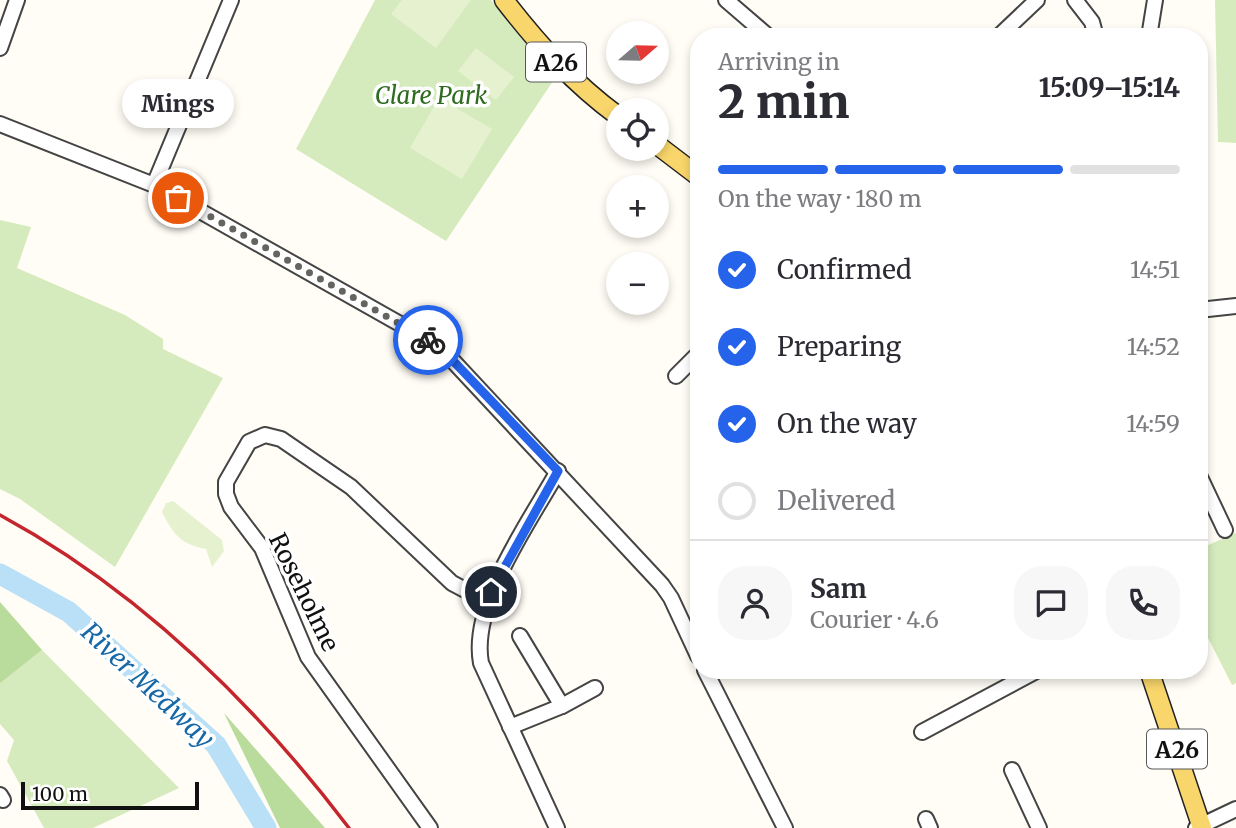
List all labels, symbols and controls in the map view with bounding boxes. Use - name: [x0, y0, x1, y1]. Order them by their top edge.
- north arrow: [606, 21, 668, 84]
- map controls: [606, 21, 669, 315]
- road number: A26: [526, 43, 586, 82]
- text: Arriving in: [718, 47, 840, 76]
- text: 15:09–15:14: [1039, 71, 1180, 104]
- text: 2 min: [718, 73, 850, 131]
- callout: Mings: [122, 79, 234, 128]
- park label: Clare Park: [375, 80, 487, 111]
- text: Mings: [141, 89, 215, 118]
- button: locate: [606, 98, 669, 161]
- pin: [148, 168, 208, 228]
- button: +: [606, 175, 669, 238]
- icon: bag: [159, 179, 197, 217]
- text: On the way · 180 m: [718, 184, 922, 213]
- icon: check: [718, 251, 756, 289]
- button: −: [606, 252, 669, 315]
- text: Confirmed: [777, 253, 912, 286]
- text: 14:51: [1130, 255, 1180, 284]
- courier: [393, 305, 463, 375]
- icon: bike: [409, 321, 447, 359]
- icon: check: [718, 328, 756, 366]
- text: Preparing: [777, 330, 901, 363]
- text: 14:52: [1127, 332, 1180, 361]
- icon: check: [718, 405, 756, 443]
- text: On the way: [777, 407, 917, 440]
- text: 14:59: [1126, 409, 1180, 438]
- text: Delivered: [777, 484, 896, 517]
- street label: Roseholme: [262, 528, 346, 656]
- pin: [461, 562, 521, 622]
- button: person: [718, 566, 792, 640]
- button: chat: [1014, 566, 1088, 640]
- button: phone: [1106, 566, 1180, 640]
- text: Sam: [810, 572, 867, 605]
- icon: home: [472, 573, 510, 611]
- text: Courier · 4.6: [810, 605, 939, 634]
- water label: River Medway: [75, 615, 221, 755]
- road number: A26: [1147, 730, 1207, 768]
- scale bar: [21, 779, 200, 811]
- text: 100 m: [32, 782, 88, 806]

